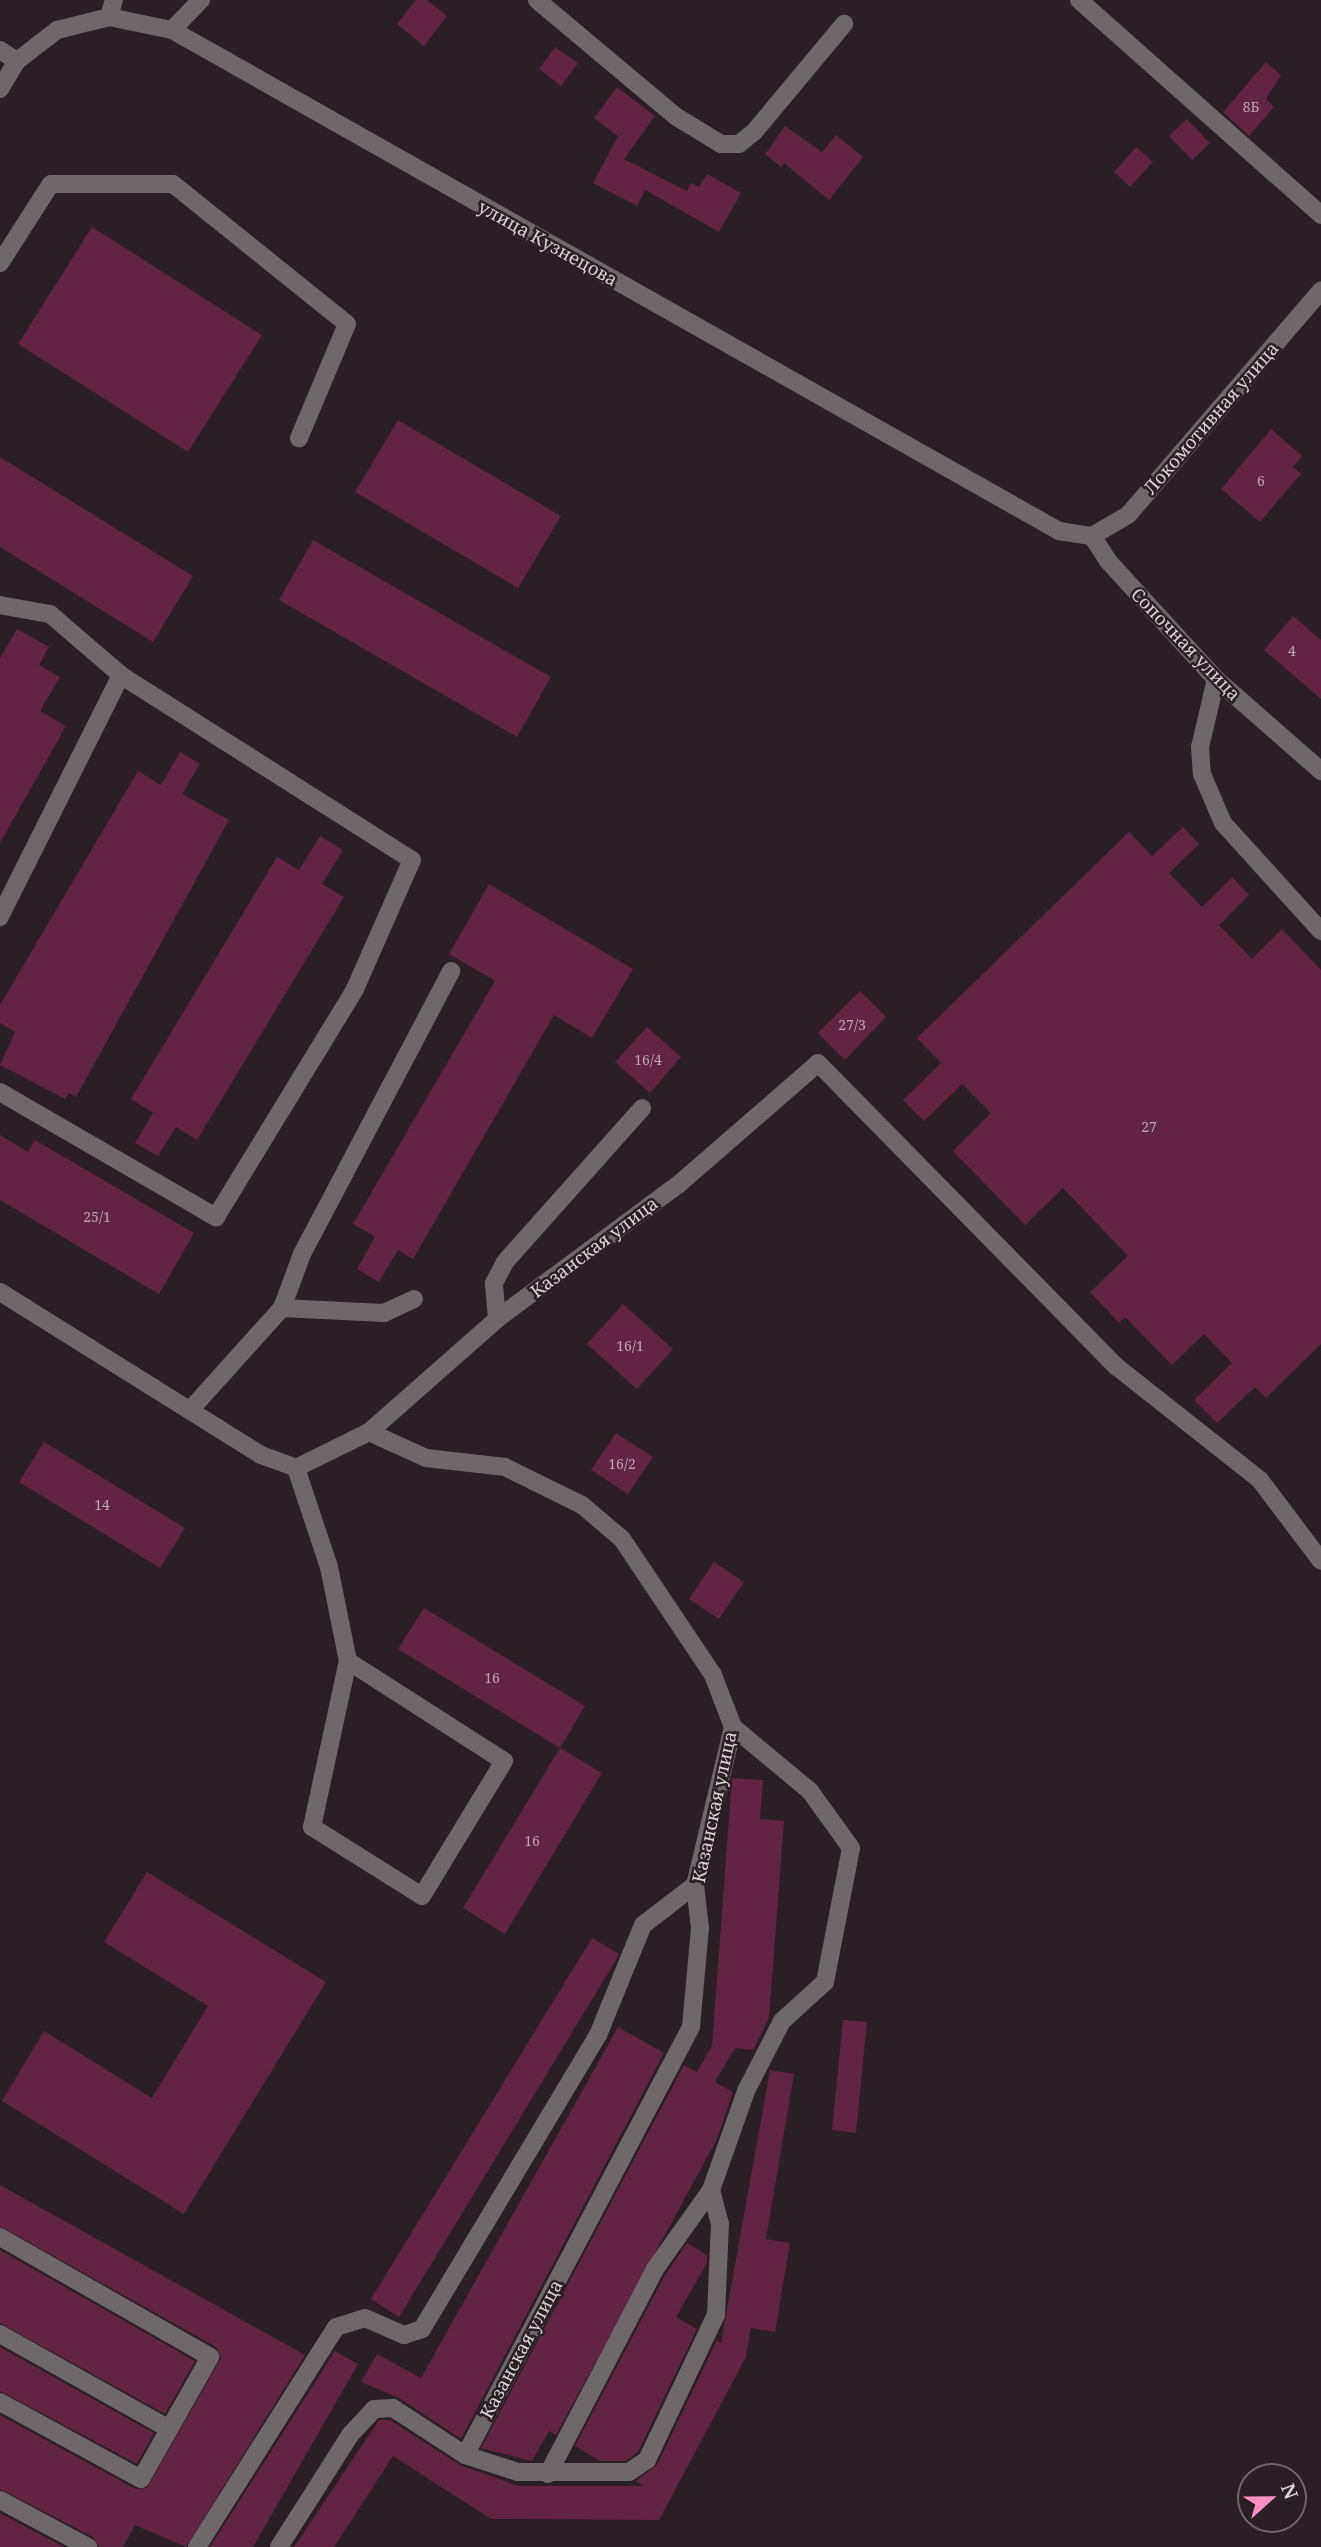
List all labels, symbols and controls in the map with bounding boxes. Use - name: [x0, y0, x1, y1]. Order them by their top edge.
- house number: 8Б: [1243, 99, 1259, 115]
- street label: улица Кузнецова: [475, 196, 621, 290]
- street label: Локомотивная улица: [1139, 338, 1283, 498]
- house number: 6: [1257, 473, 1265, 489]
- street label: Сопочная улица: [1127, 583, 1245, 705]
- house number: 4: [1288, 643, 1296, 659]
- house number: 27/3: [838, 1017, 866, 1033]
- house number: 16/4: [634, 1052, 662, 1068]
- house number: 27: [1141, 1119, 1157, 1135]
- street label: Казанская улица: [526, 1192, 662, 1302]
- house number: 25/1: [83, 1209, 111, 1225]
- house number: 16/1: [616, 1338, 644, 1354]
- house number: 16/2: [608, 1456, 636, 1472]
- house number: 14: [94, 1497, 110, 1513]
- house number: 16: [484, 1670, 500, 1686]
- street label: Казанская улица: [687, 1729, 741, 1885]
- house number: 16: [524, 1833, 540, 1849]
- street label: Казанская улица: [475, 2276, 567, 2422]
- north arrow: [1237, 2463, 1307, 2533]
- text: N: [1275, 2480, 1305, 2503]

